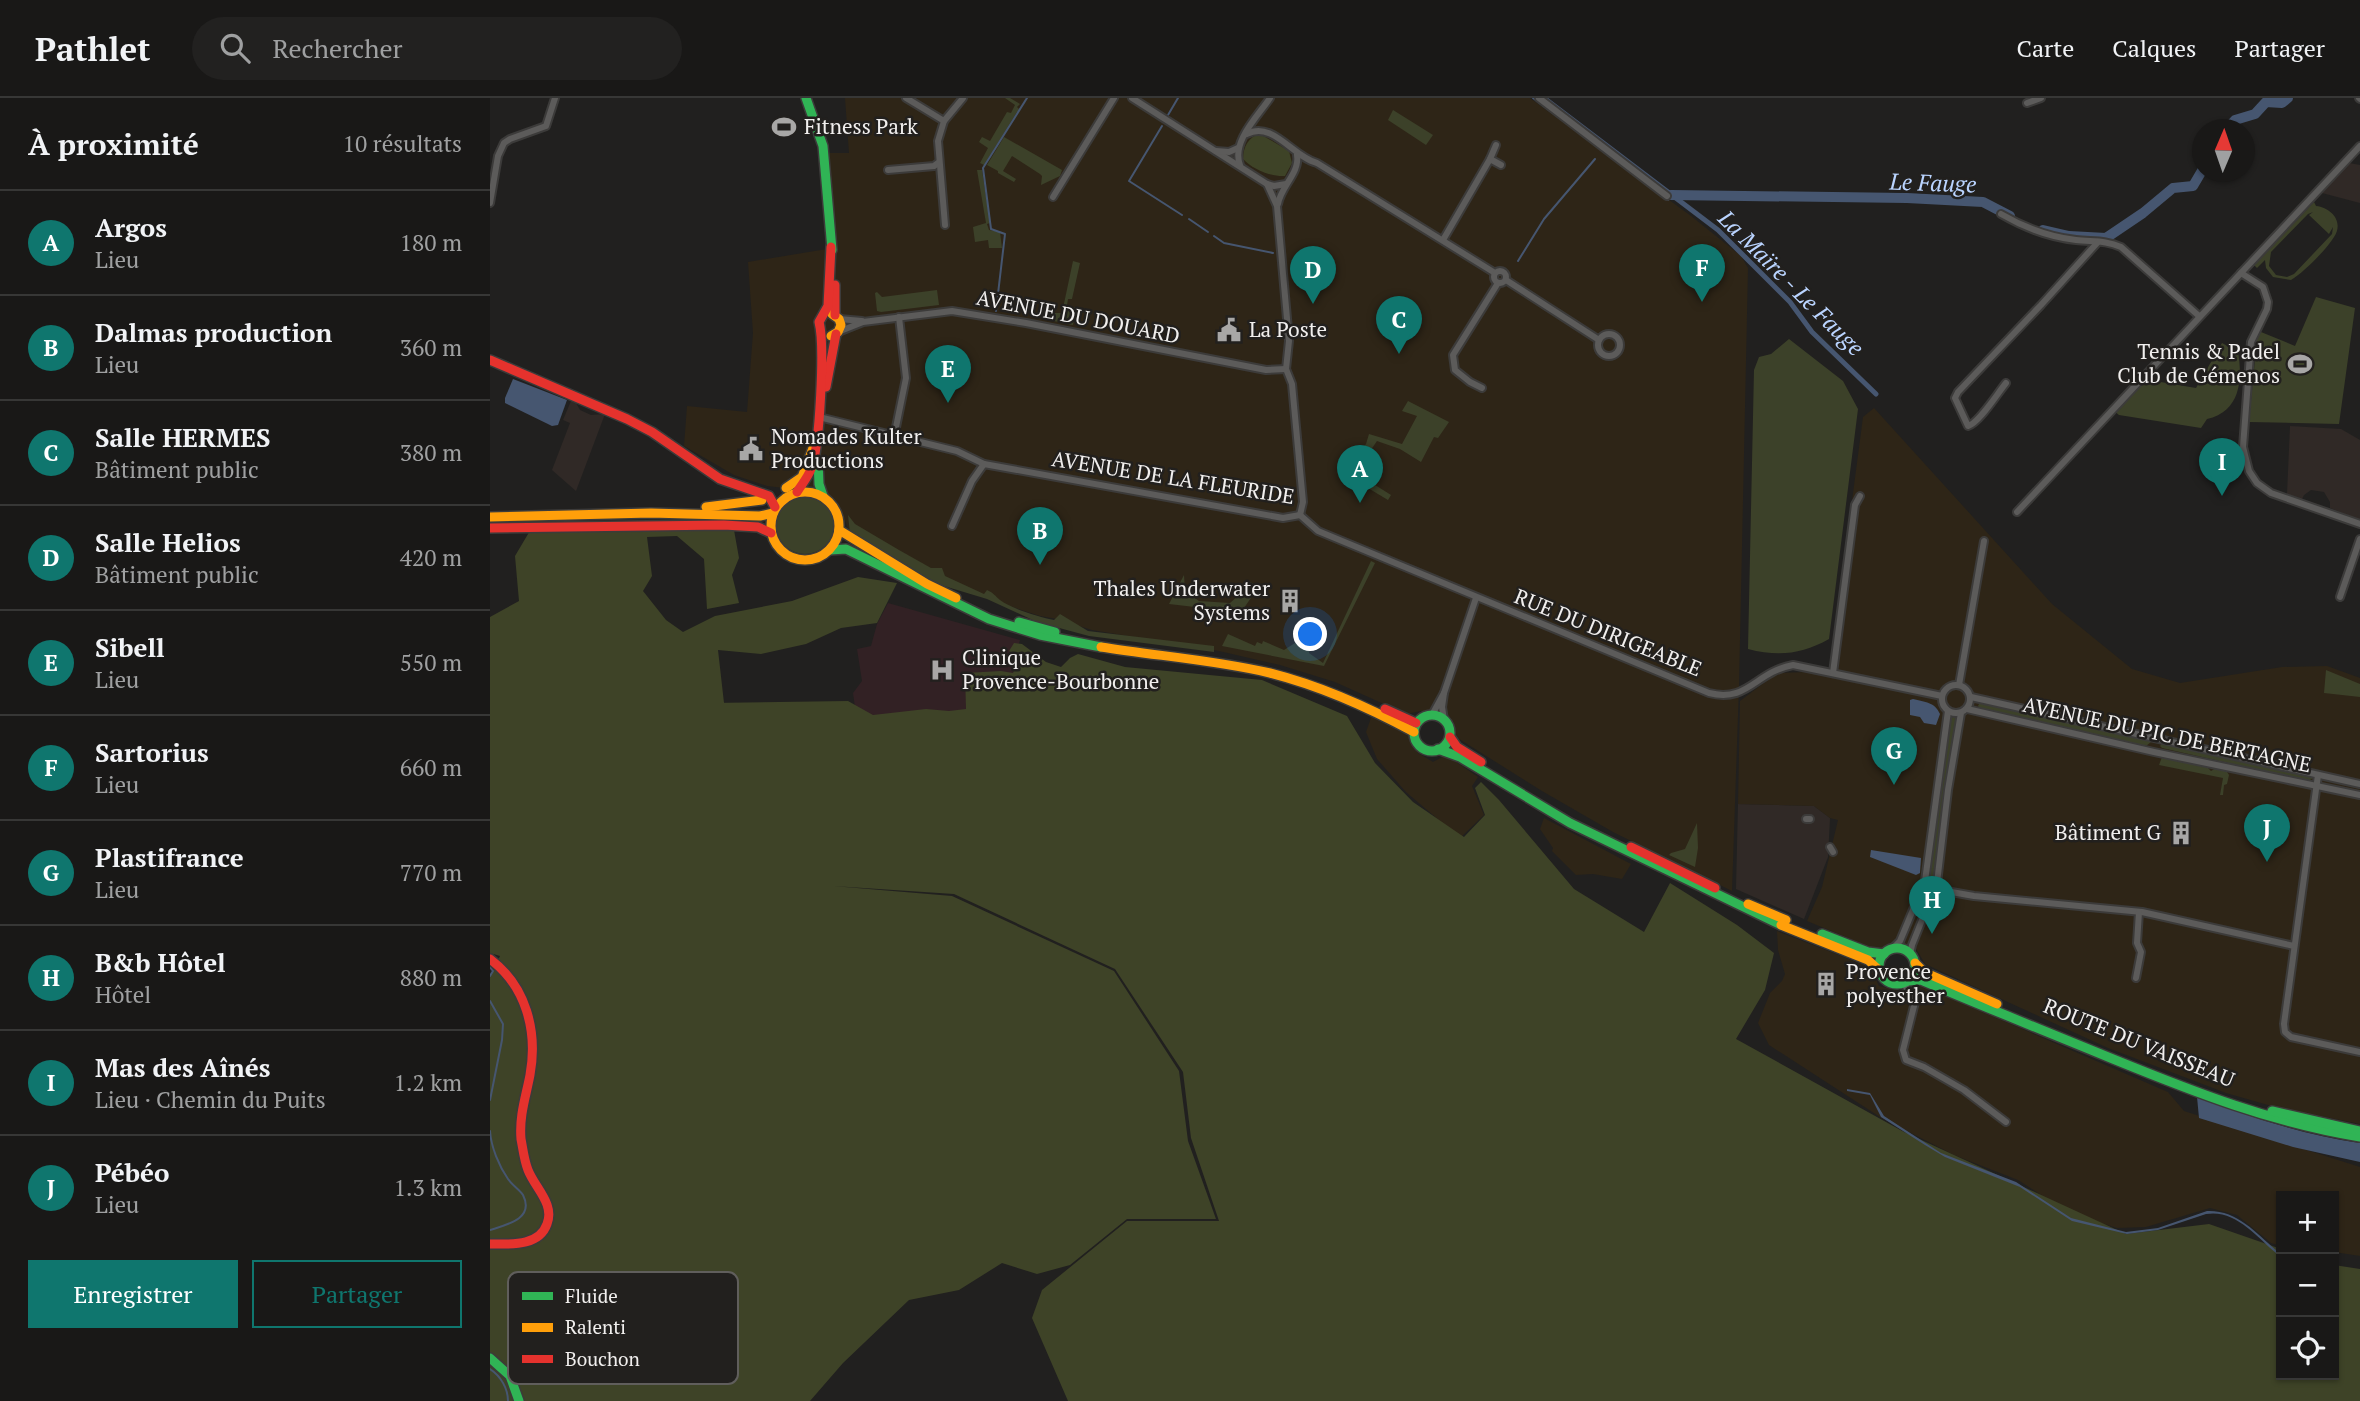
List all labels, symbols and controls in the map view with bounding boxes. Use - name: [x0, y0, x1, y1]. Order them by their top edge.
- search box: [192, 17, 682, 80]
- text: Pathlet: [35, 27, 150, 70]
- icon: search: [216, 29, 254, 67]
- text: Rechercher: [272, 31, 402, 65]
- text: Carte: [2016, 32, 2074, 64]
- text: Calques: [2112, 32, 2196, 64]
- text: Partager: [2234, 32, 2325, 64]
- place label: Fitness Park: [804, 112, 918, 140]
- sports icon: Fitness Park: [770, 113, 798, 141]
- north arrow: [2192, 119, 2255, 182]
- text: À proximité: [28, 124, 199, 164]
- text: 10 résultats: [343, 128, 462, 159]
- water label: Le Fauge: [1888, 165, 1977, 200]
- water label: La Maïre - Le Fauge: [1711, 202, 1871, 362]
- text: Argos: [95, 210, 167, 244]
- text: A: [43, 227, 59, 258]
- text: 180 m: [400, 227, 462, 258]
- text: Lieu: [95, 244, 139, 275]
- pin: F: [1679, 244, 1725, 302]
- pin: D: [1290, 246, 1336, 304]
- street label: AVENUE DU DOUARD: [974, 283, 1182, 349]
- pin: C: [1376, 296, 1422, 354]
- text: Dalmas production: [95, 315, 332, 349]
- place label: La Poste: [1249, 315, 1327, 343]
- public building icon: La Poste: [1215, 316, 1243, 344]
- text: B: [44, 332, 58, 363]
- text: 360 m: [400, 332, 462, 363]
- place label: Tennis & Padel Club de Gémenos: [2117, 337, 2280, 389]
- pin: E: [925, 345, 971, 403]
- text: Lieu: [95, 349, 139, 380]
- sports icon: Tennis & Padel Club de Gémenos: [2286, 350, 2314, 378]
- text: Salle HERMES: [95, 420, 270, 454]
- place label: Nomades Kulter Productions: [771, 422, 922, 474]
- public building icon: Nomades Kulter Productions: [737, 435, 765, 463]
- text: C: [44, 437, 59, 468]
- text: 380 m: [400, 437, 462, 468]
- pin: I: [2199, 438, 2245, 496]
- street label: AVENUE DE LA FLEURIDE: [1050, 444, 1297, 510]
- pin: A: [1337, 445, 1383, 503]
- text: Bâtiment public: [95, 454, 259, 485]
- pin: B: [1017, 507, 1063, 565]
- text: Salle Helios: [95, 525, 241, 559]
- text: D: [43, 542, 59, 573]
- text: 420 m: [400, 542, 462, 573]
- text: Bâtiment public: [95, 559, 259, 590]
- place label: Thales Underwater Systems: [1094, 574, 1270, 626]
- street label: RUE DU DIRIGEABLE: [1511, 582, 1706, 682]
- building icon: Thales Underwater Systems: [1276, 587, 1304, 615]
- your location: [1293, 617, 1327, 651]
- text: Sibell: [95, 630, 165, 664]
- place label: Clinique Provence-Bourbonne: [962, 643, 1159, 695]
- text: E: [44, 647, 58, 678]
- text: 550 m: [400, 647, 462, 678]
- hospital icon: Clinique Provence-Bourbonne: [928, 656, 956, 684]
- text: Lieu: [95, 664, 139, 695]
- street label: AVENUE DU PIC DE BERTAGNE: [2020, 690, 2314, 778]
- pin: G: [1871, 727, 1917, 785]
- text: Sartorius: [95, 735, 209, 769]
- text: F: [44, 752, 58, 783]
- text: 660 m: [400, 752, 462, 783]
- text: Lieu: [95, 769, 139, 800]
- pin: J: [2244, 804, 2290, 862]
- place label: Bâtiment G: [2055, 818, 2162, 846]
- building icon: Bâtiment G: [2167, 819, 2195, 847]
- text: Plastifrance: [95, 840, 244, 874]
- text: G: [43, 857, 59, 888]
- text: 770 m: [400, 857, 462, 888]
- text: Lieu: [95, 874, 139, 905]
- pin: H: [1909, 876, 1955, 934]
- text: B&b Hôtel: [95, 945, 226, 979]
- place label: Provence polyesther: [1846, 957, 1944, 1009]
- text: H: [42, 962, 60, 993]
- text: 880 m: [400, 962, 462, 993]
- building icon: Provence polyesther: [1812, 970, 1840, 998]
- text: Hôtel: [95, 979, 151, 1010]
- street label: ROUTE DU VAISSEAU: [2040, 991, 2239, 1093]
- text: Mas des Aînés: [95, 1050, 271, 1084]
- text: I: [47, 1067, 55, 1098]
- text: 1.2 km: [394, 1067, 462, 1098]
- text: Lieu · Chemin du Puits: [95, 1084, 326, 1115]
- text: Pébéo: [95, 1155, 170, 1189]
- text: J: [47, 1172, 55, 1203]
- text: 1.3 km: [394, 1172, 462, 1203]
- text: Lieu: [95, 1189, 139, 1220]
- map controls: [2276, 1191, 2339, 1380]
- button: +: [2276, 1191, 2339, 1254]
- button: −: [2276, 1254, 2339, 1317]
- button: Enregistrer: [28, 1260, 238, 1328]
- button: Partager: [252, 1260, 462, 1328]
- legend: [508, 1272, 738, 1384]
- text: Fluide: [565, 1283, 618, 1308]
- text: Ralenti: [565, 1314, 626, 1339]
- button: locate: [2276, 1317, 2339, 1380]
- text: Bouchon: [565, 1346, 640, 1371]

